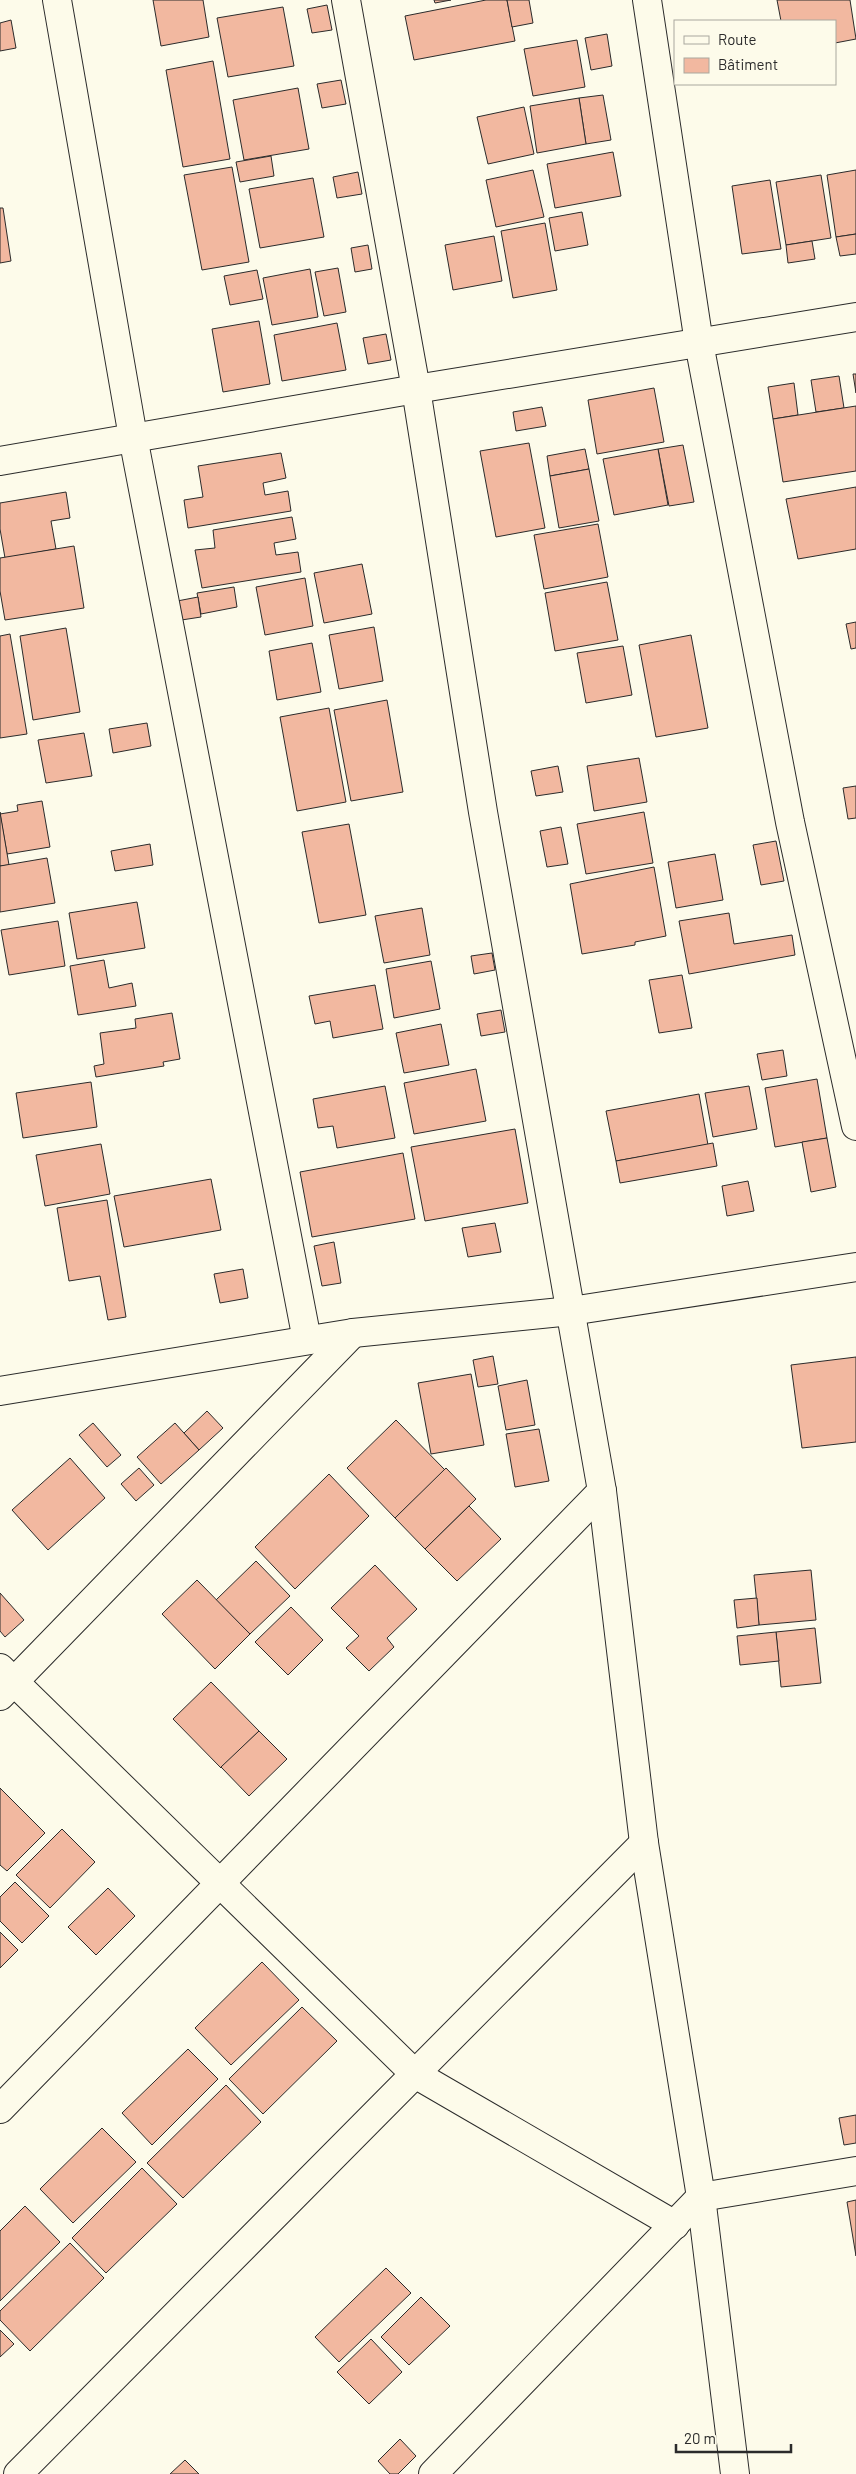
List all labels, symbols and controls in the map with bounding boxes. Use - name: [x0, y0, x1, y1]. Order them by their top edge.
- legend: [674, 20, 836, 85]
- text: Route: [718, 30, 757, 48]
- text: Bâtiment: [718, 55, 778, 73]
- scale bar: [676, 2422, 791, 2454]
- text: 20 m: [684, 2429, 716, 2447]

